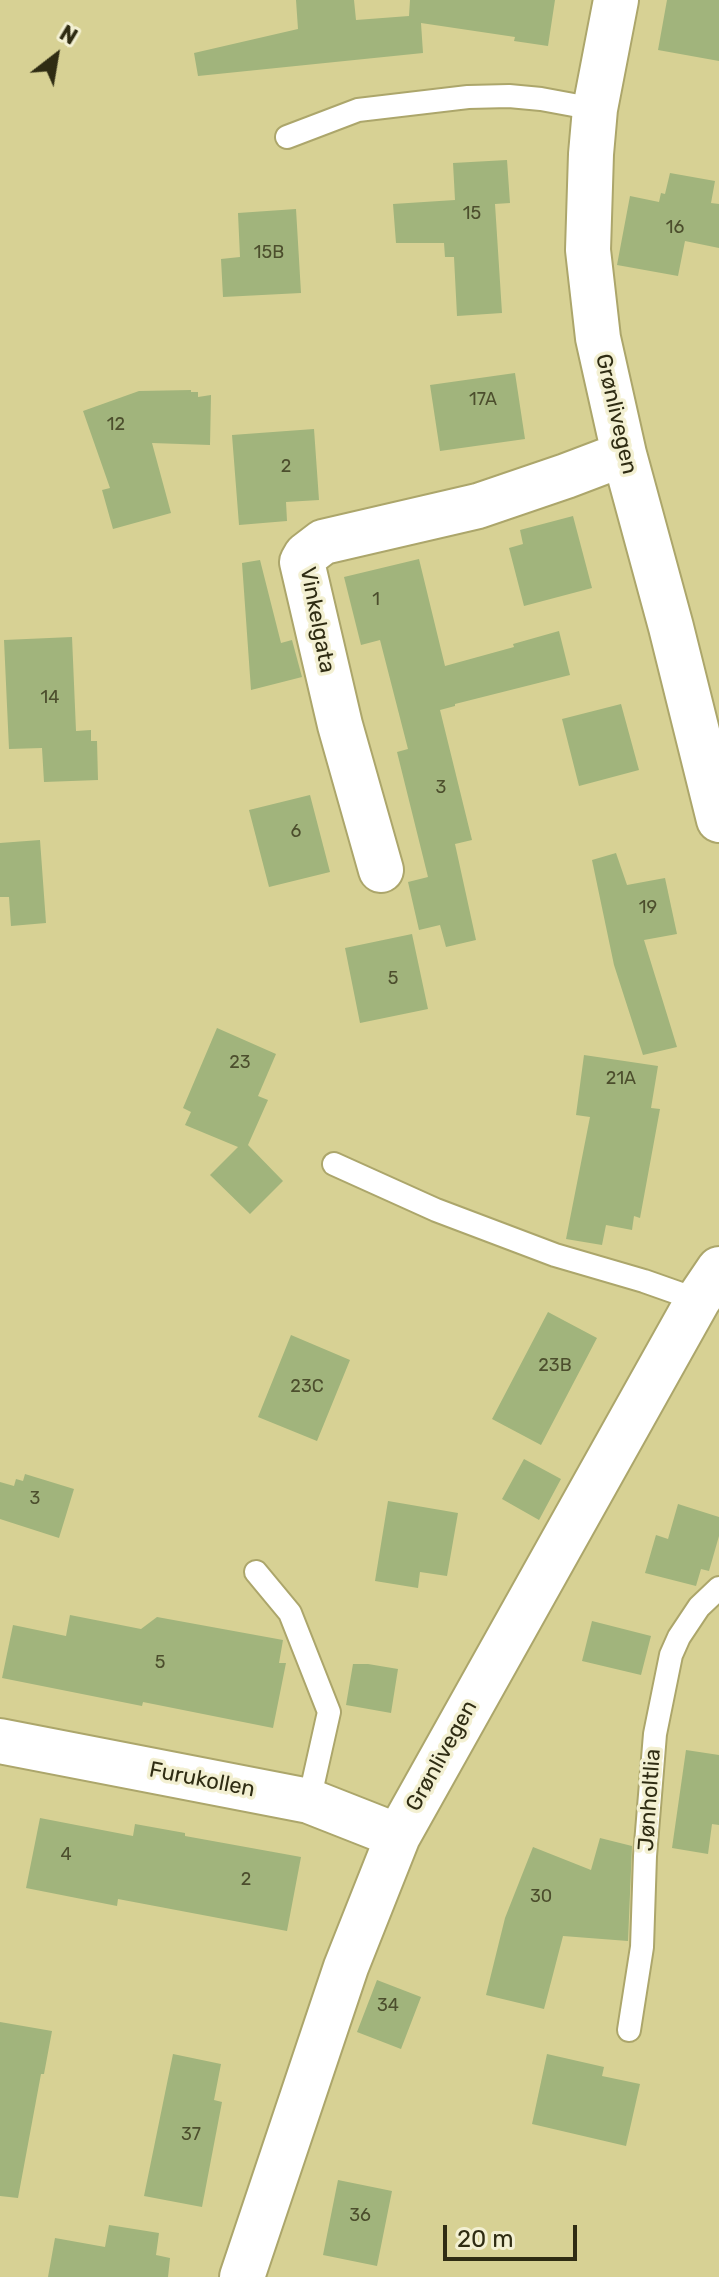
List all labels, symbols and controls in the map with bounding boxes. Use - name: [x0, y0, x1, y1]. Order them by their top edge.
- north arrow: [16, 16, 96, 96]
- text: N: [55, 19, 82, 51]
- house number: 15: [463, 203, 481, 225]
- house number: 16: [666, 217, 684, 239]
- house number: 15B: [254, 242, 284, 264]
- street label: Grønlivegen: [589, 351, 643, 477]
- house number: 17A: [469, 389, 497, 411]
- house number: 12: [107, 414, 125, 436]
- house number: 2: [281, 456, 291, 478]
- street label: Vinkelgata: [294, 565, 340, 675]
- house number: 1: [372, 589, 380, 611]
- house number: 14: [41, 687, 59, 709]
- house number: 3: [436, 777, 446, 799]
- house number: 6: [291, 821, 301, 843]
- house number: 19: [639, 897, 657, 919]
- house number: 5: [388, 968, 398, 990]
- house number: 23: [229, 1052, 251, 1074]
- house number: 21A: [606, 1068, 636, 1090]
- house number: 23B: [538, 1355, 572, 1377]
- house number: 23C: [290, 1376, 324, 1398]
- house number: 3: [30, 1488, 40, 1510]
- house number: 5: [155, 1652, 165, 1674]
- street label: Grønlivegen: [401, 1696, 483, 1816]
- street label: Jønholtlia: [633, 1748, 667, 1852]
- street label: Furukollen: [147, 1757, 257, 1803]
- house number: 4: [60, 1844, 72, 1866]
- house number: 2: [241, 1869, 251, 1891]
- house number: 30: [530, 1886, 552, 1908]
- house number: 34: [377, 1995, 399, 2017]
- house number: 37: [181, 2124, 201, 2146]
- house number: 36: [349, 2205, 371, 2227]
- scale bar: [447, 2209, 581, 2259]
- text: 20 m: [457, 2225, 514, 2253]

